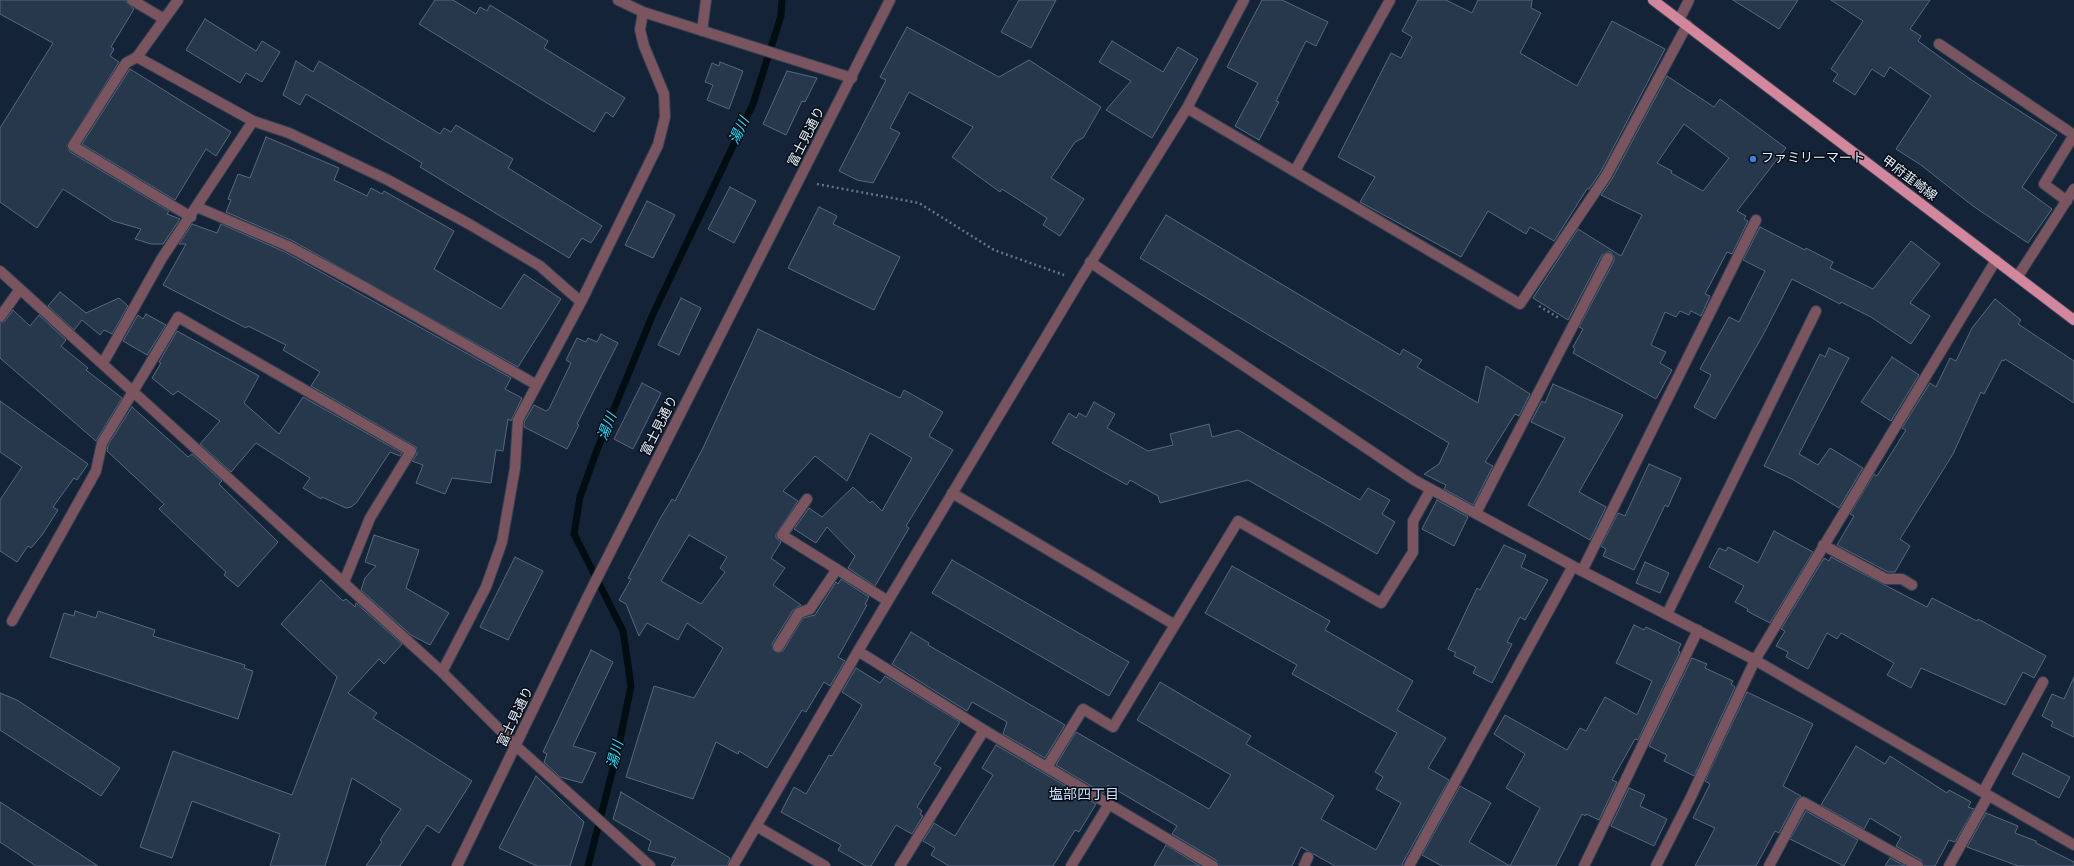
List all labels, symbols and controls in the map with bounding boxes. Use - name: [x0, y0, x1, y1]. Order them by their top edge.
- street label: 富士見通り: [785, 105, 829, 169]
- water label: 湯川: [726, 115, 754, 147]
- place label: ファミリーマート: [1761, 151, 1865, 167]
- street label: 甲府韮崎線: [1878, 153, 1940, 205]
- marker: ファミリーマート: [1748, 154, 1758, 164]
- street label: 富士見通り: [638, 394, 682, 458]
- water label: 湯川: [595, 411, 621, 443]
- street label: 富士見通り: [495, 684, 537, 750]
- water label: 湯川: [604, 739, 628, 771]
- district label: 塩部四丁目: [1049, 787, 1119, 803]

